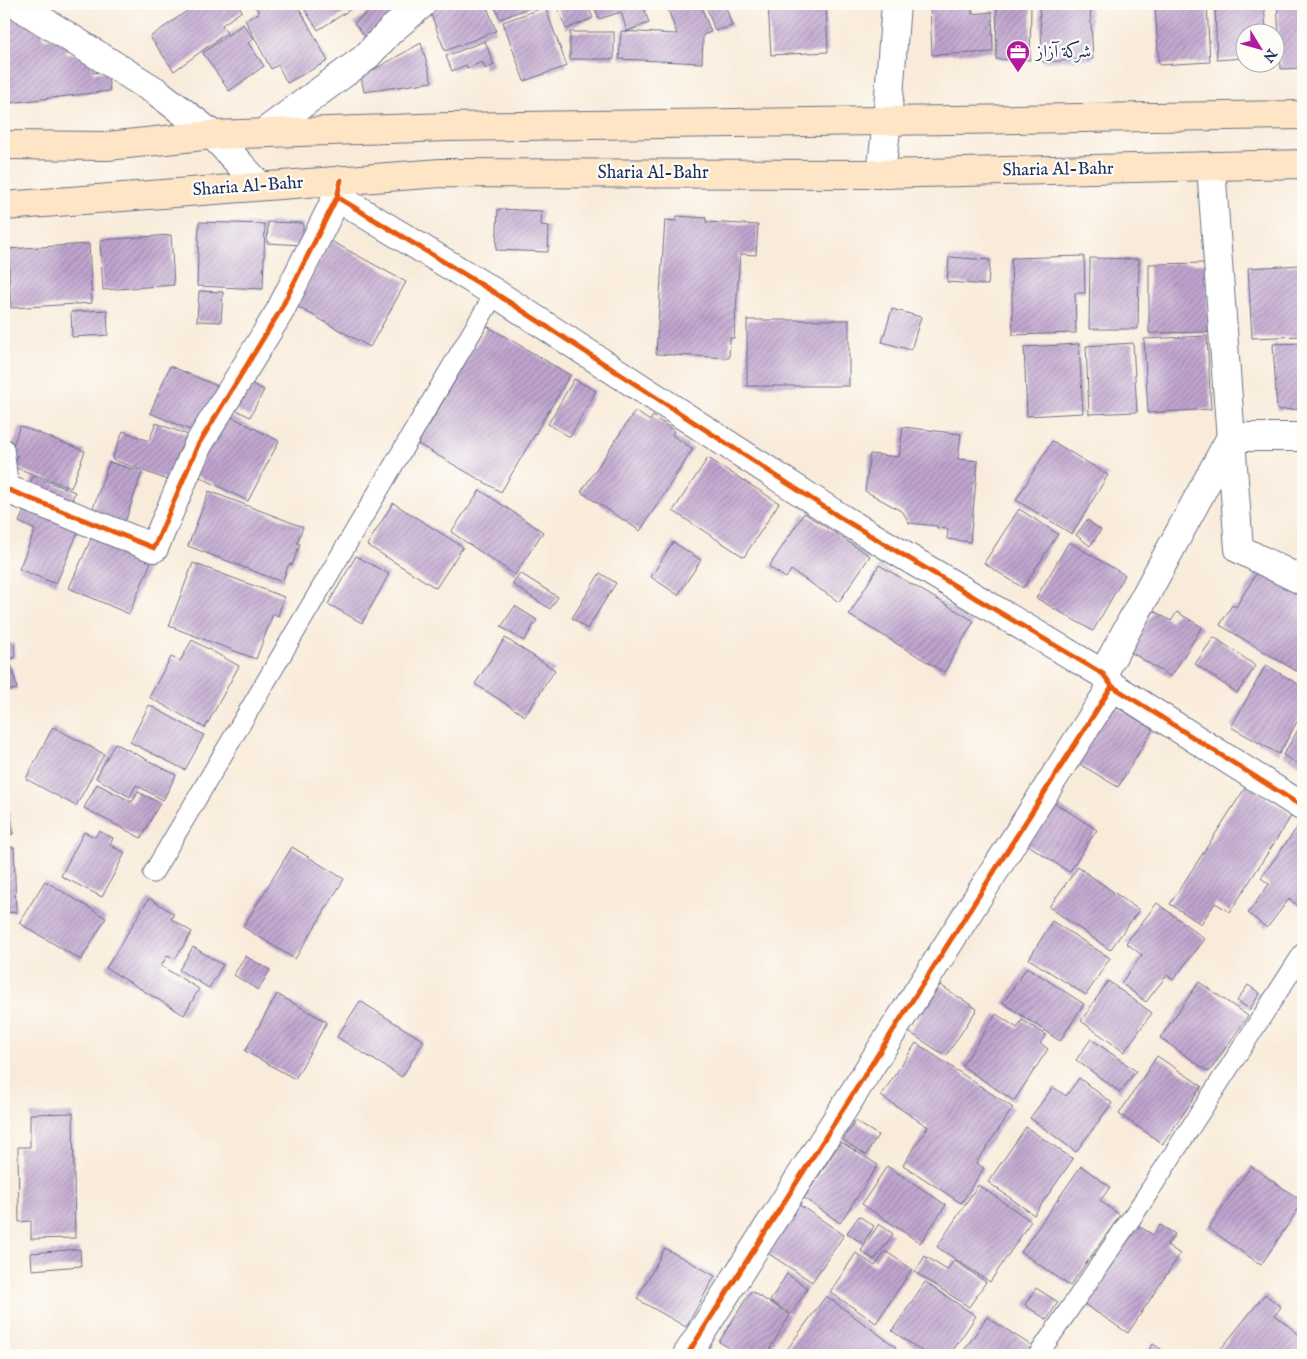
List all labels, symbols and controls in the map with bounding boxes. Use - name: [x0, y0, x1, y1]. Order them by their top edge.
- north arrow: [1234, 22, 1284, 72]
- office icon: شركة آزاز: [1005, 39, 1031, 73]
- place label: شركة آزاز: [1034, 40, 1091, 64]
- text: N: [1259, 44, 1281, 65]
- street label: Sharia Al-Bahr: [1002, 158, 1114, 182]
- street label: Sharia Al-Bahr: [597, 162, 709, 185]
- street label: Sharia Al-Bahr: [192, 172, 305, 202]

